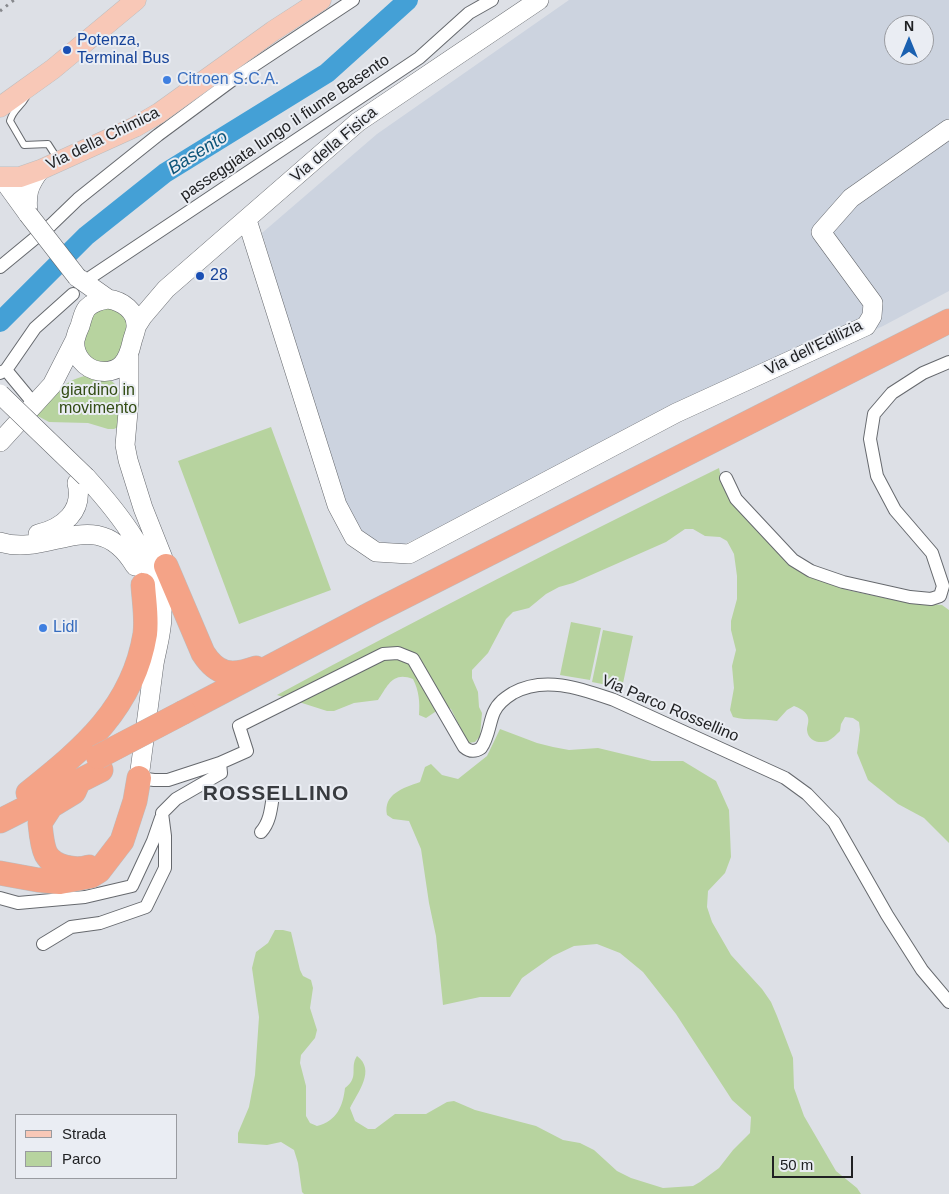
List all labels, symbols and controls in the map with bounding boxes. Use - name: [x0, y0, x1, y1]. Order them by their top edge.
- north arrow: [884, 15, 934, 65]
- text: N: [904, 18, 914, 34]
- place label: Potenza, Terminal Bus: [77, 31, 169, 69]
- marker: Potenza, Terminal Bus: [61, 44, 73, 56]
- street label: passeggiata lungo il fiume Basento: [177, 51, 393, 205]
- place label: Citroen S.C.A.: [177, 70, 279, 90]
- marker: Citroen S.C.A.: [161, 74, 173, 86]
- street label: Via della Chimica: [43, 103, 163, 175]
- street label: Via della Fisica: [287, 103, 381, 187]
- water label: Basento: [164, 126, 232, 180]
- place label: 28: [210, 266, 228, 286]
- marker: 28: [194, 270, 206, 282]
- street label: Via dell'Edilizia: [762, 316, 866, 380]
- park label: giardino in movimento: [59, 381, 137, 419]
- place label: Lidl: [53, 618, 78, 638]
- marker: Lidl: [37, 622, 49, 634]
- street label: Via Parco Rossellino: [598, 671, 742, 747]
- district label: ROSSELLINO: [201, 781, 351, 807]
- legend: [15, 1114, 178, 1179]
- text: Strada: [62, 1125, 106, 1142]
- scale bar: [774, 1146, 855, 1178]
- text: Parco: [62, 1150, 101, 1167]
- text: 50 m: [780, 1156, 813, 1173]

